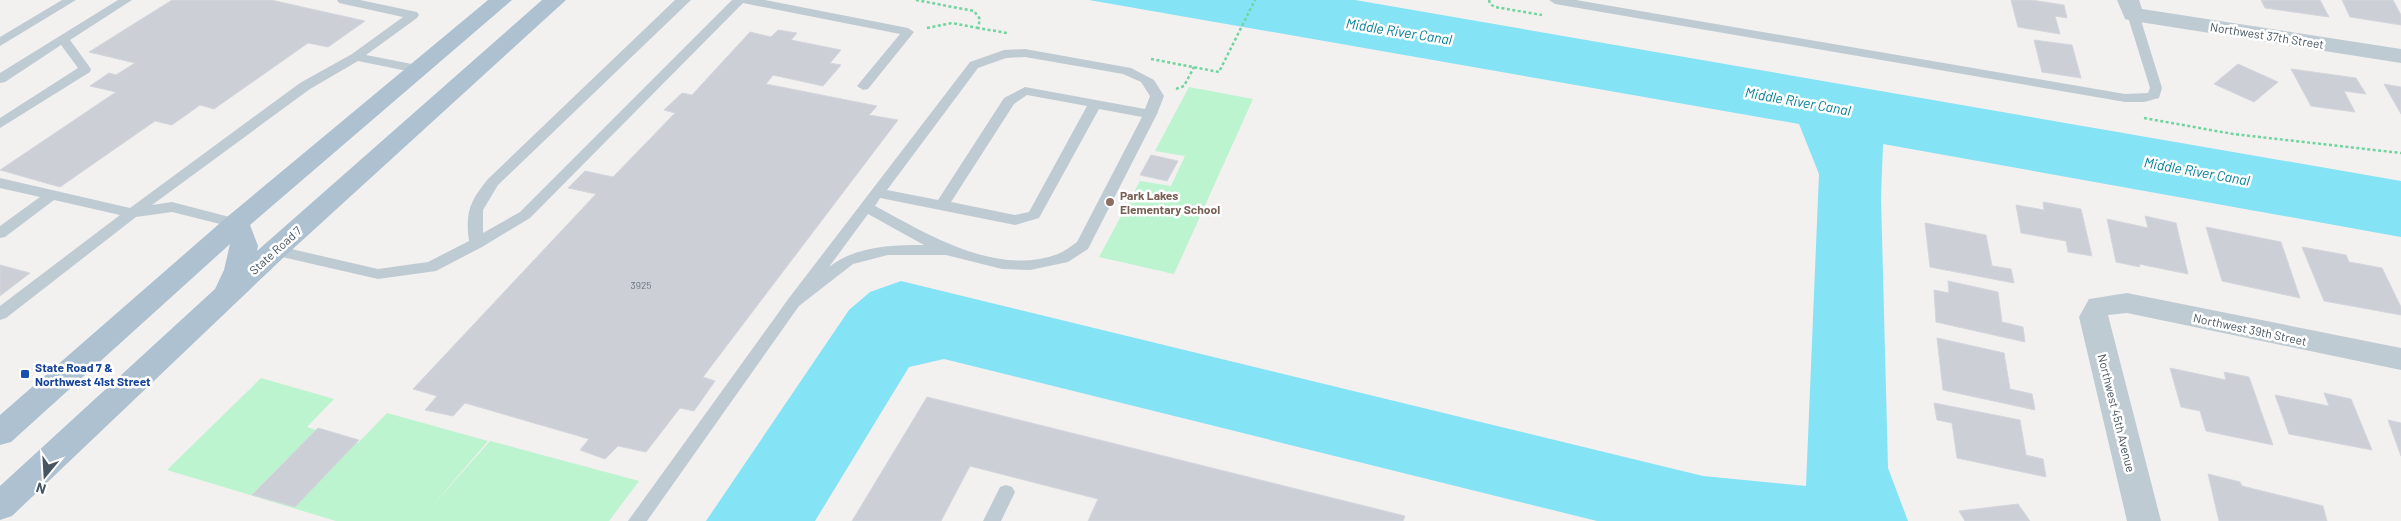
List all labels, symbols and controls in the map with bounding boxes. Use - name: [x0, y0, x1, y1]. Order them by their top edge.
- water label: Middle River Canal: [1345, 14, 1453, 48]
- street label: Northwest 37th Street: [2209, 19, 2325, 51]
- water label: Middle River Canal: [1744, 83, 1852, 119]
- water label: Middle River Canal: [2143, 153, 2251, 189]
- place label: Park Lakes Elementary School: [1120, 188, 1220, 216]
- marker: Park Lakes Elementary School: [1104, 196, 1116, 208]
- street label: State Road 7: [246, 223, 304, 277]
- house number: 3925: [631, 279, 651, 291]
- street label: Northwest 39th Street: [2192, 310, 2308, 348]
- street label: Northwest 45th Avenue: [2096, 352, 2138, 474]
- place label: State Road 7 & Northwest 41st Street: [35, 360, 151, 388]
- marker: State Road 7 & Northwest 41st Street: [19, 368, 31, 380]
- north arrow: [20, 451, 70, 501]
- text: N: [34, 479, 48, 498]

